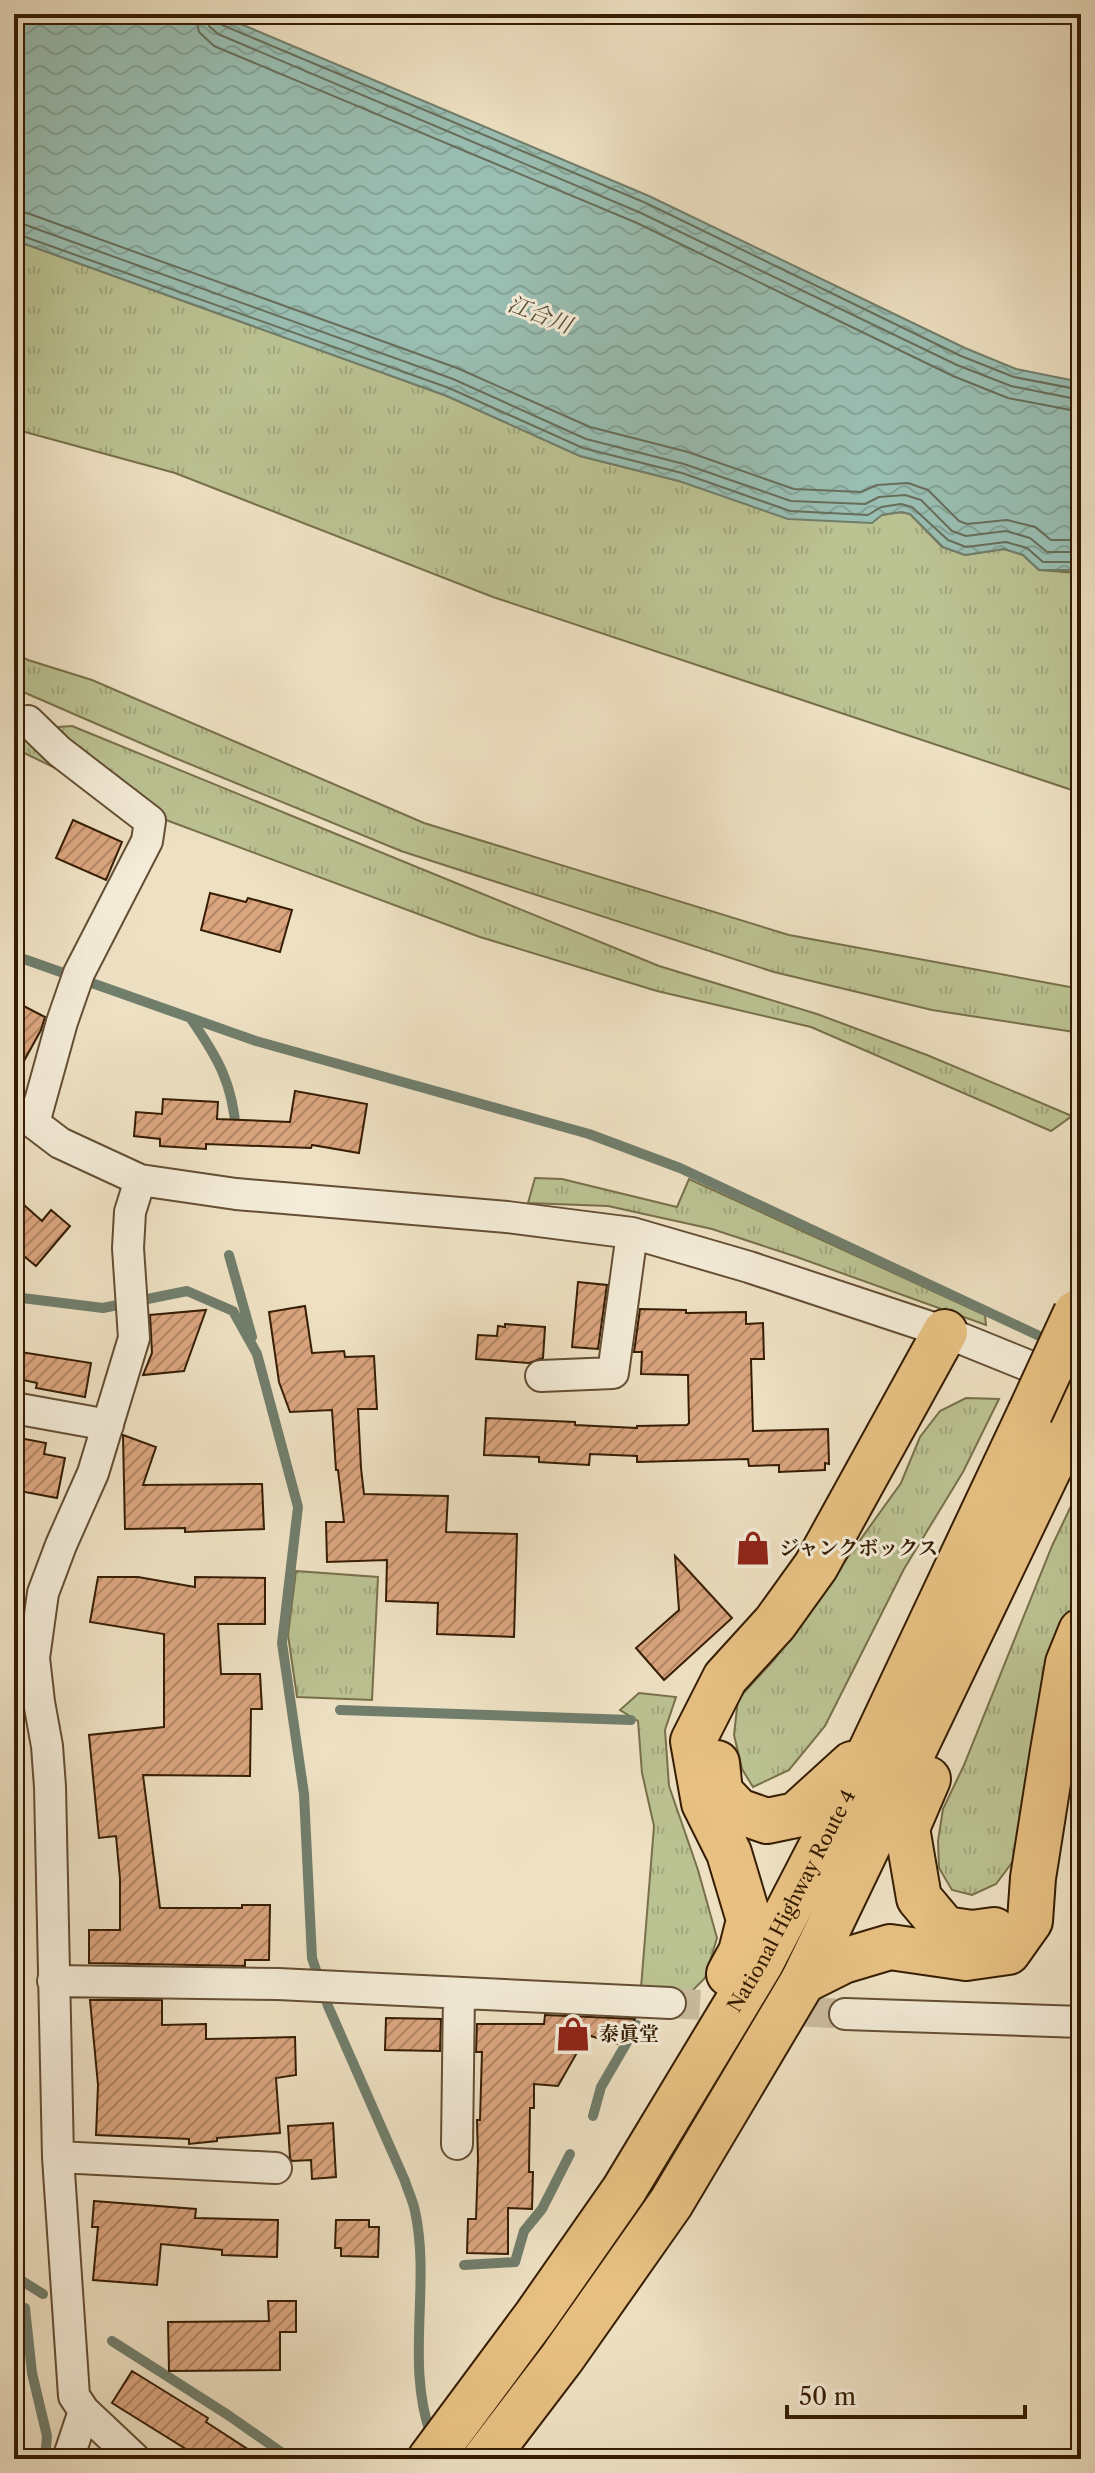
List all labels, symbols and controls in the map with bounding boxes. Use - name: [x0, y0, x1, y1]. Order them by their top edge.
- water label: 江合川: [504, 290, 577, 340]
- shop icon: ジャンクボックス: [734, 1529, 772, 1567]
- place label: ジャンクボックス: [779, 1536, 938, 1560]
- street label: National Highway Route 4: [722, 1786, 860, 2016]
- shop icon: 泰眞堂: [554, 2015, 592, 2053]
- place label: 泰眞堂: [599, 2022, 659, 2046]
- scale bar: [787, 2369, 1025, 2419]
- text: 50 m: [799, 2382, 856, 2411]

